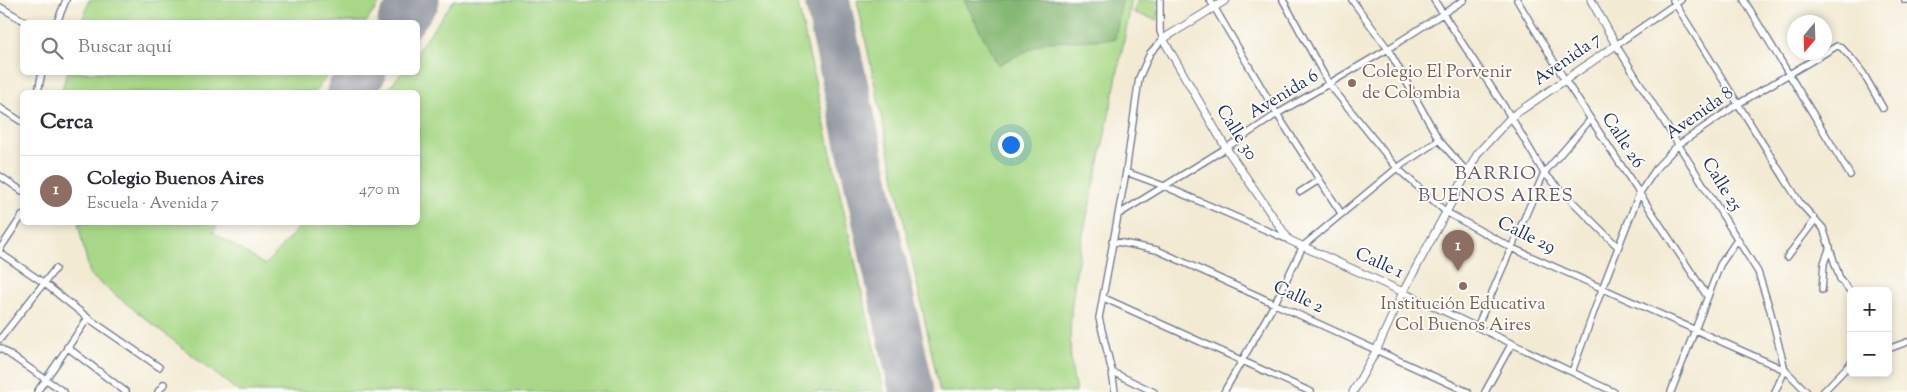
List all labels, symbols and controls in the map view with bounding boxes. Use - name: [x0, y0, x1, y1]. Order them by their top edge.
- north arrow: [1787, 15, 1832, 60]
- search box: [20, 20, 420, 75]
- street label: Avenida 7: [1529, 27, 1607, 93]
- icon: search: [38, 34, 66, 62]
- text: Buscar aquí: [78, 34, 172, 61]
- place label: Colegio El Porvenir de Colombia: [1362, 60, 1512, 107]
- street label: Avenida 6: [1244, 64, 1324, 126]
- marker: Colegio El Porvenir de Colombia: [1346, 77, 1358, 89]
- street label: Avenida 8: [1661, 81, 1739, 147]
- street label: Calle 30: [1209, 100, 1263, 166]
- text: Cerca: [40, 108, 93, 138]
- street label: Calle 26: [1594, 108, 1650, 174]
- your location: [998, 132, 1024, 158]
- street label: Calle 25: [1694, 153, 1748, 217]
- district label: BARRIO BUENOS AIRES: [1418, 161, 1574, 210]
- text: Colegio Buenos Aires: [87, 166, 264, 193]
- text: 1: [53, 179, 59, 202]
- text: 470 m: [359, 179, 400, 202]
- text: Escuela · Avenida 7: [87, 193, 219, 216]
- street label: Calle 29: [1493, 211, 1560, 261]
- pin: 1: [1442, 230, 1474, 271]
- street label: Calle 1: [1351, 242, 1407, 286]
- street label: Calle 2: [1268, 275, 1328, 321]
- marker: Institución Educativa Col Buenos Aires: [1457, 280, 1469, 292]
- map controls: [1847, 287, 1892, 377]
- button: +: [1847, 287, 1892, 332]
- place label: Institución Educativa Col Buenos Aires: [1380, 292, 1546, 339]
- button: −: [1847, 332, 1892, 377]

